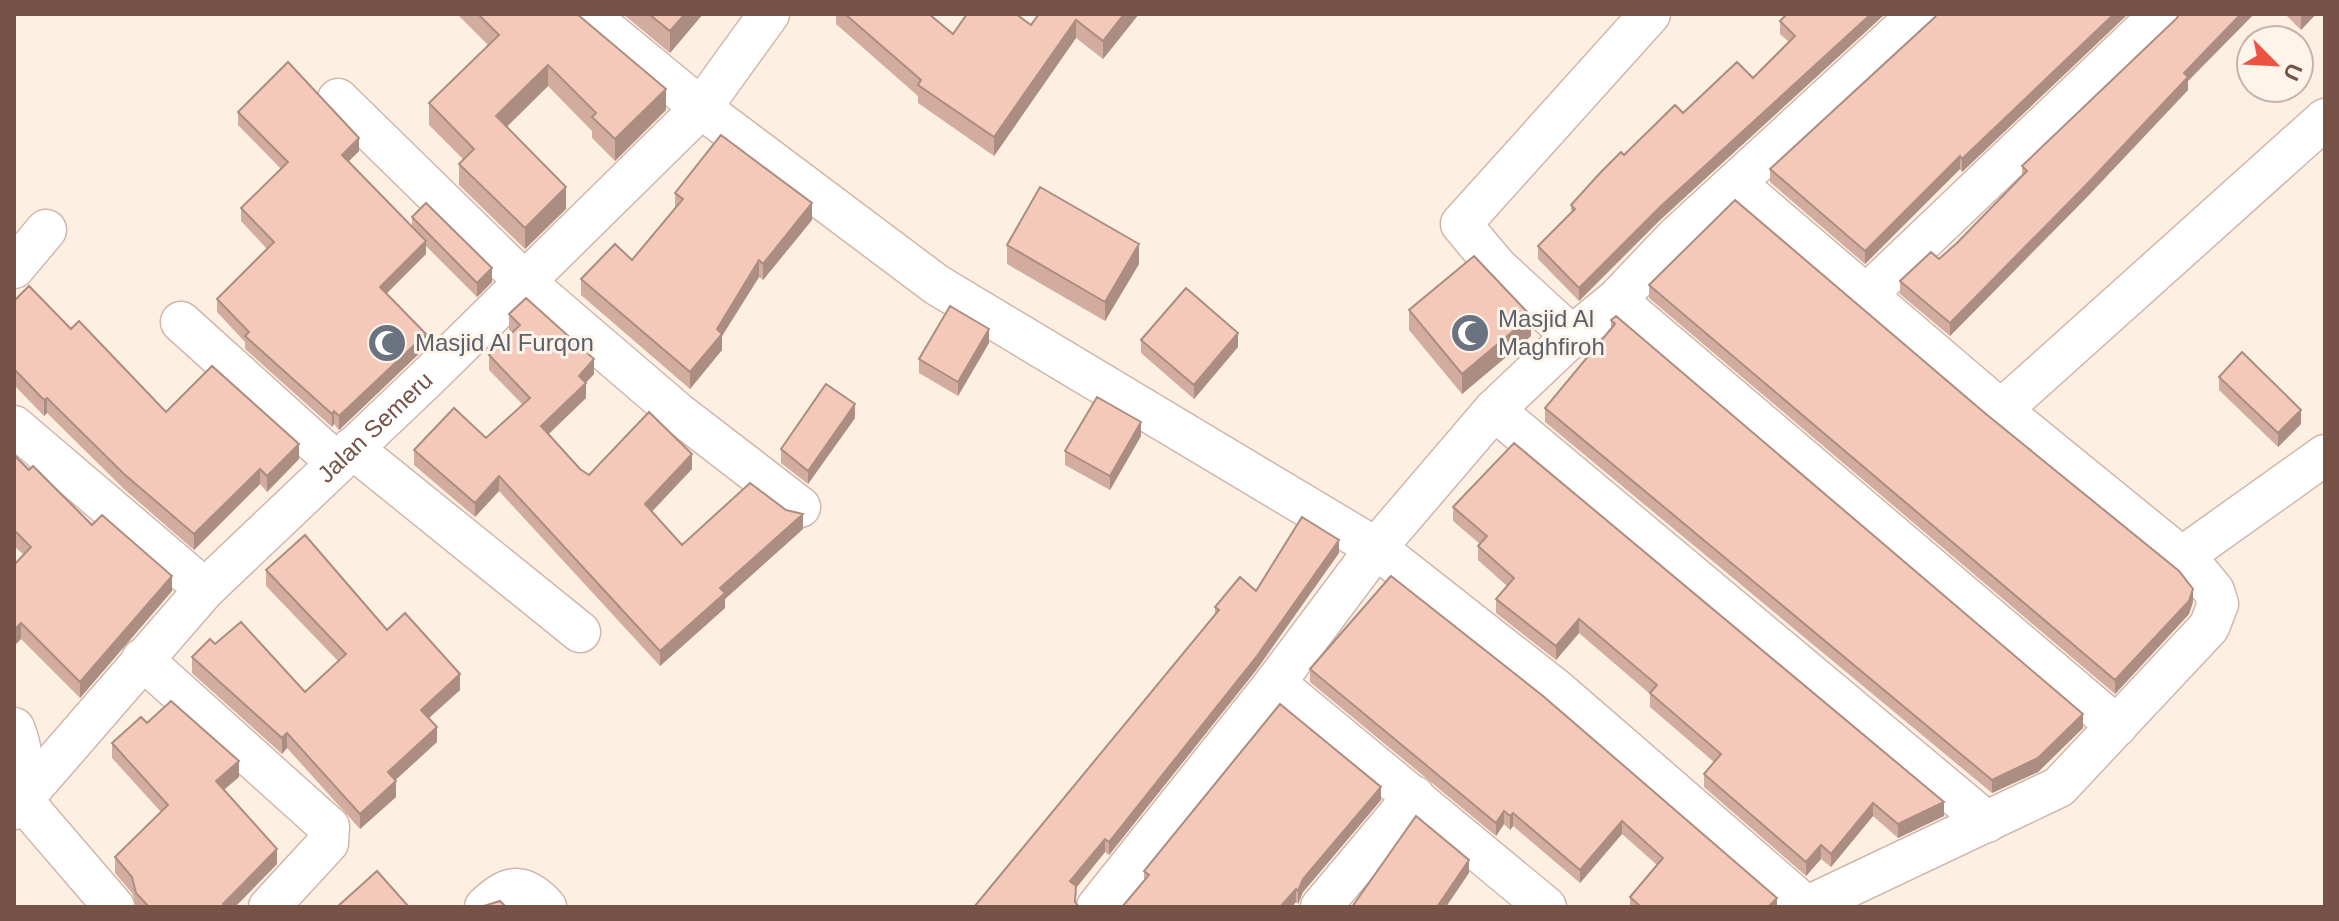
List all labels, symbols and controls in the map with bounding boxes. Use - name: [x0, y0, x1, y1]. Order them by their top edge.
- north arrow: [2235, 24, 2315, 104]
- text: U: [2278, 60, 2307, 84]
- place label: Masjid Al Maghfiroh: [1498, 305, 1605, 360]
- mosque icon: Masjid Al Maghfiroh: [1449, 312, 1491, 354]
- mosque icon: Masjid Al Furqon: [366, 322, 408, 364]
- place label: Masjid Al Furqon: [415, 329, 594, 356]
- street label: Jalan Semeru: [312, 366, 438, 488]

